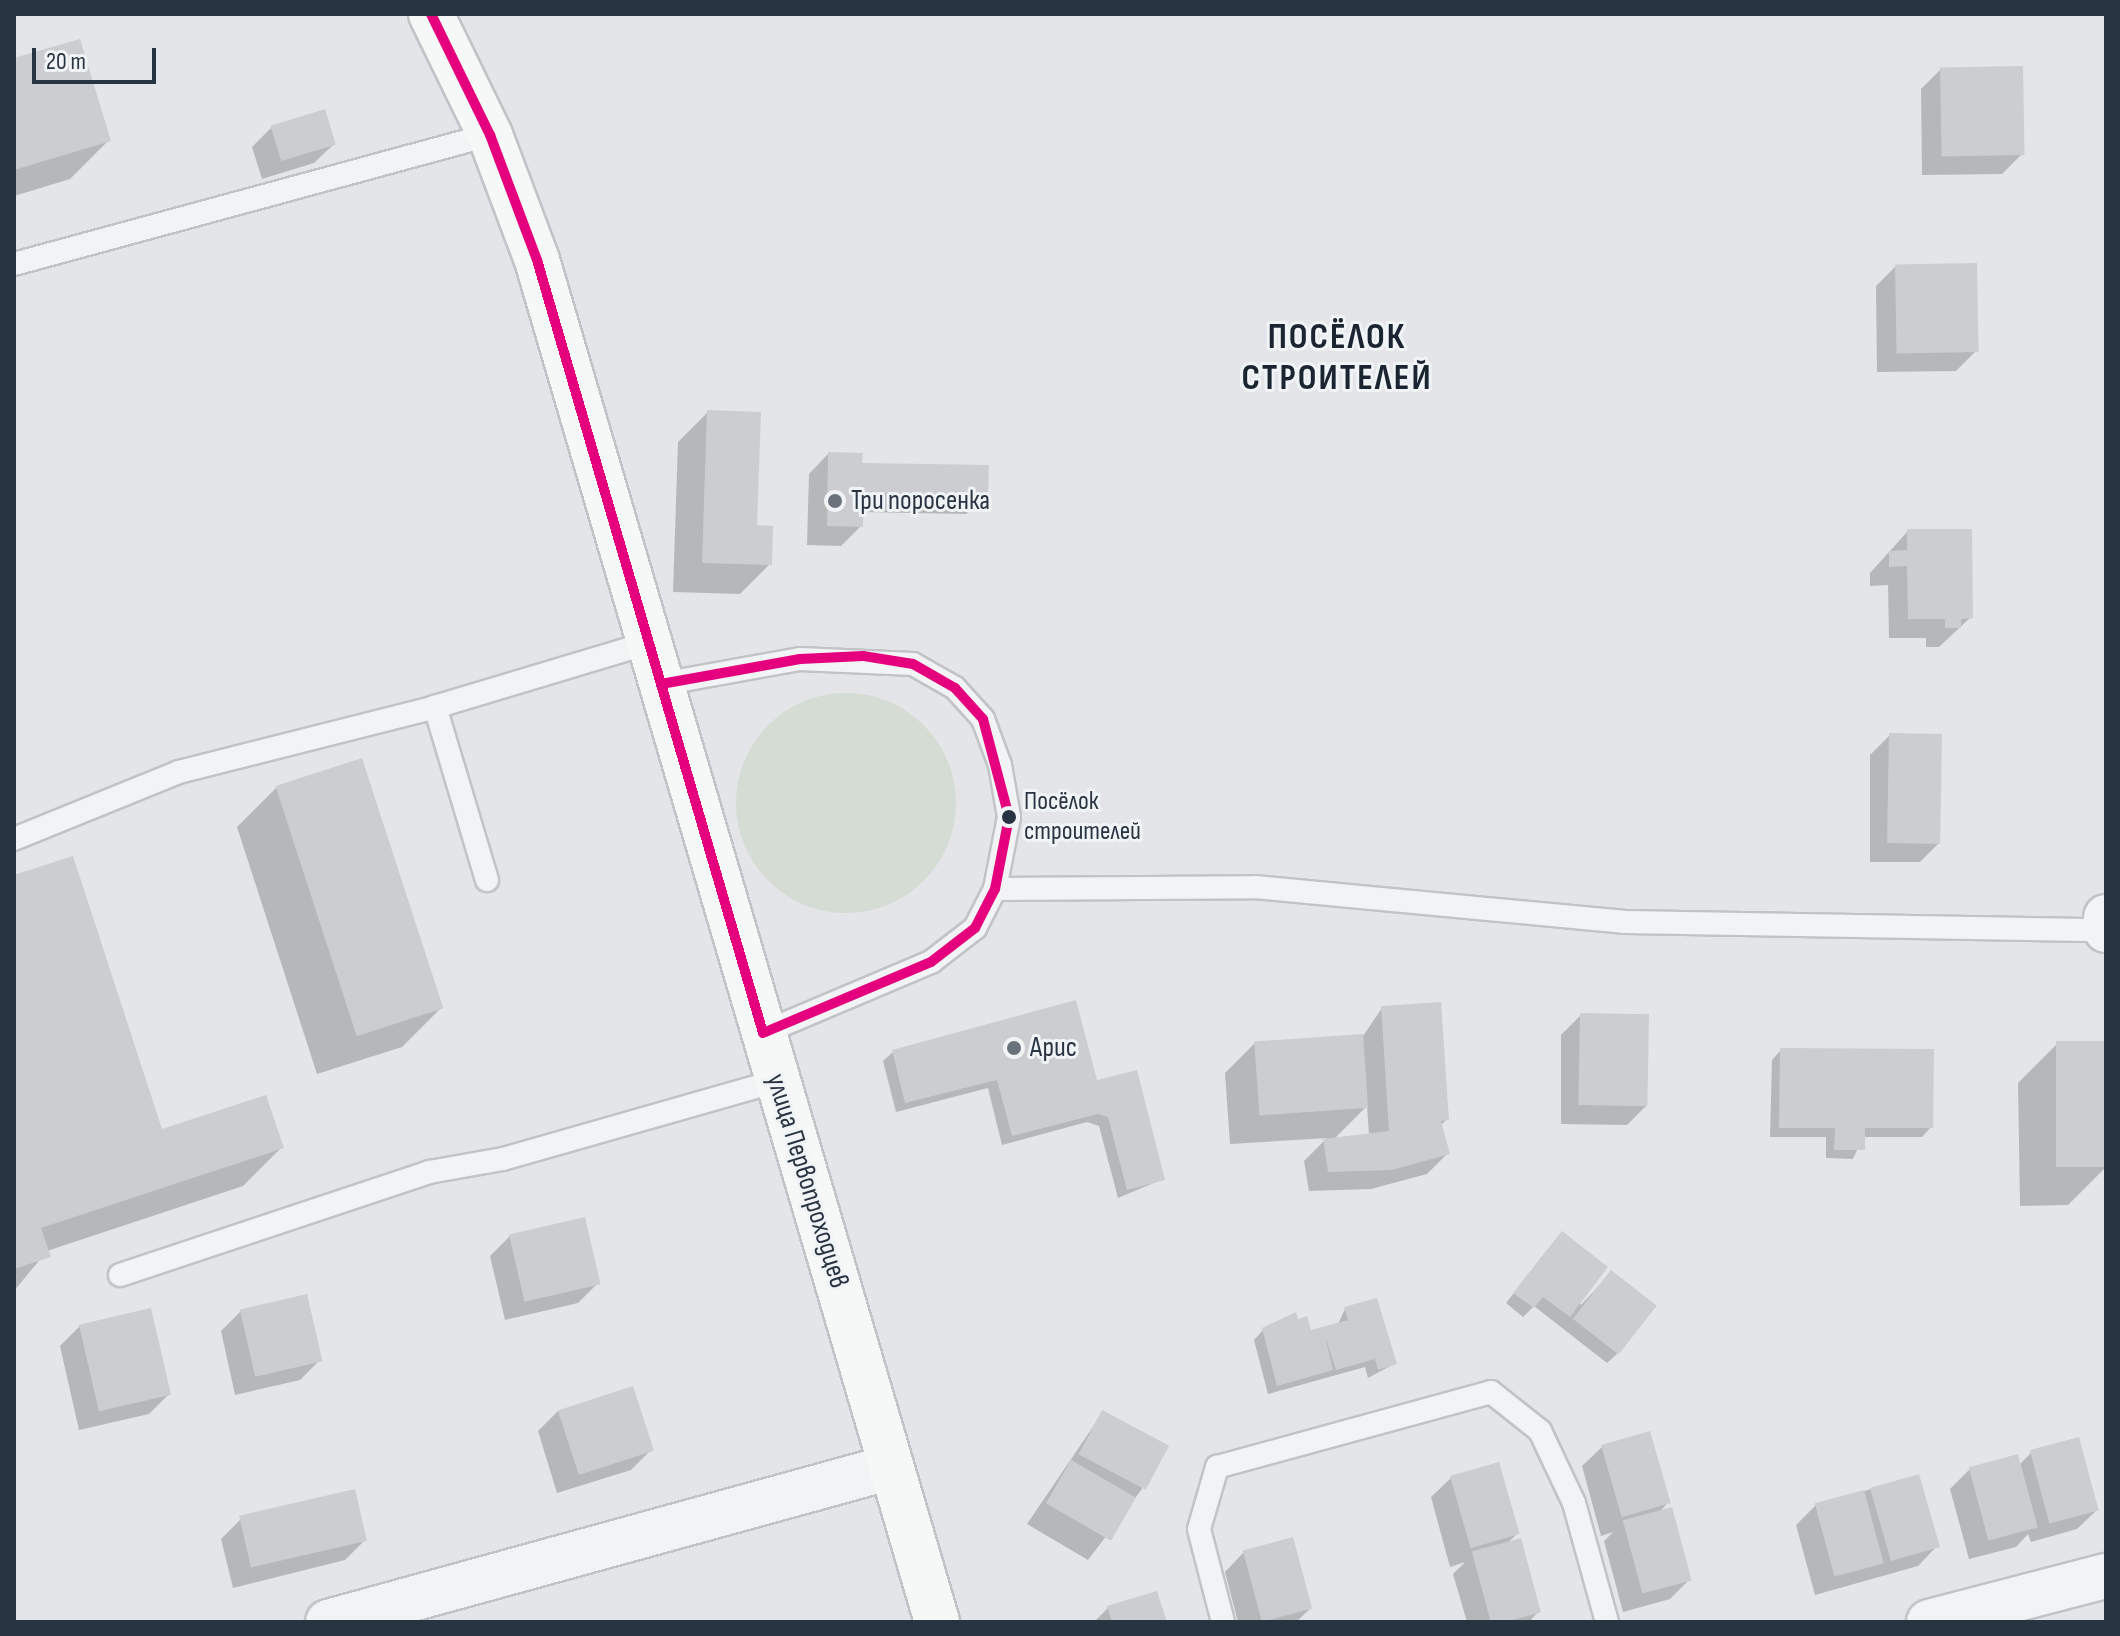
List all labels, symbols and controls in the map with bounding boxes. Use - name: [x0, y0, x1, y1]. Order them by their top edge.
- scale bar: [36, 32, 160, 82]
- text: 20 m: [46, 47, 86, 76]
- district label: ПОСЁЛОК СТРОИТЕЛЕЙ: [1241, 315, 1433, 400]
- place label: Три поросенка: [851, 484, 990, 518]
- marker: Три поросенка: [826, 492, 844, 510]
- place label: Посёлок строителей: [1024, 786, 1141, 848]
- marker: Посёлок строителей: [1001, 809, 1017, 825]
- place label: Арис: [1030, 1031, 1077, 1065]
- marker: Арис: [1005, 1039, 1023, 1057]
- street label: улица Первопроходцев: [758, 1070, 856, 1292]

